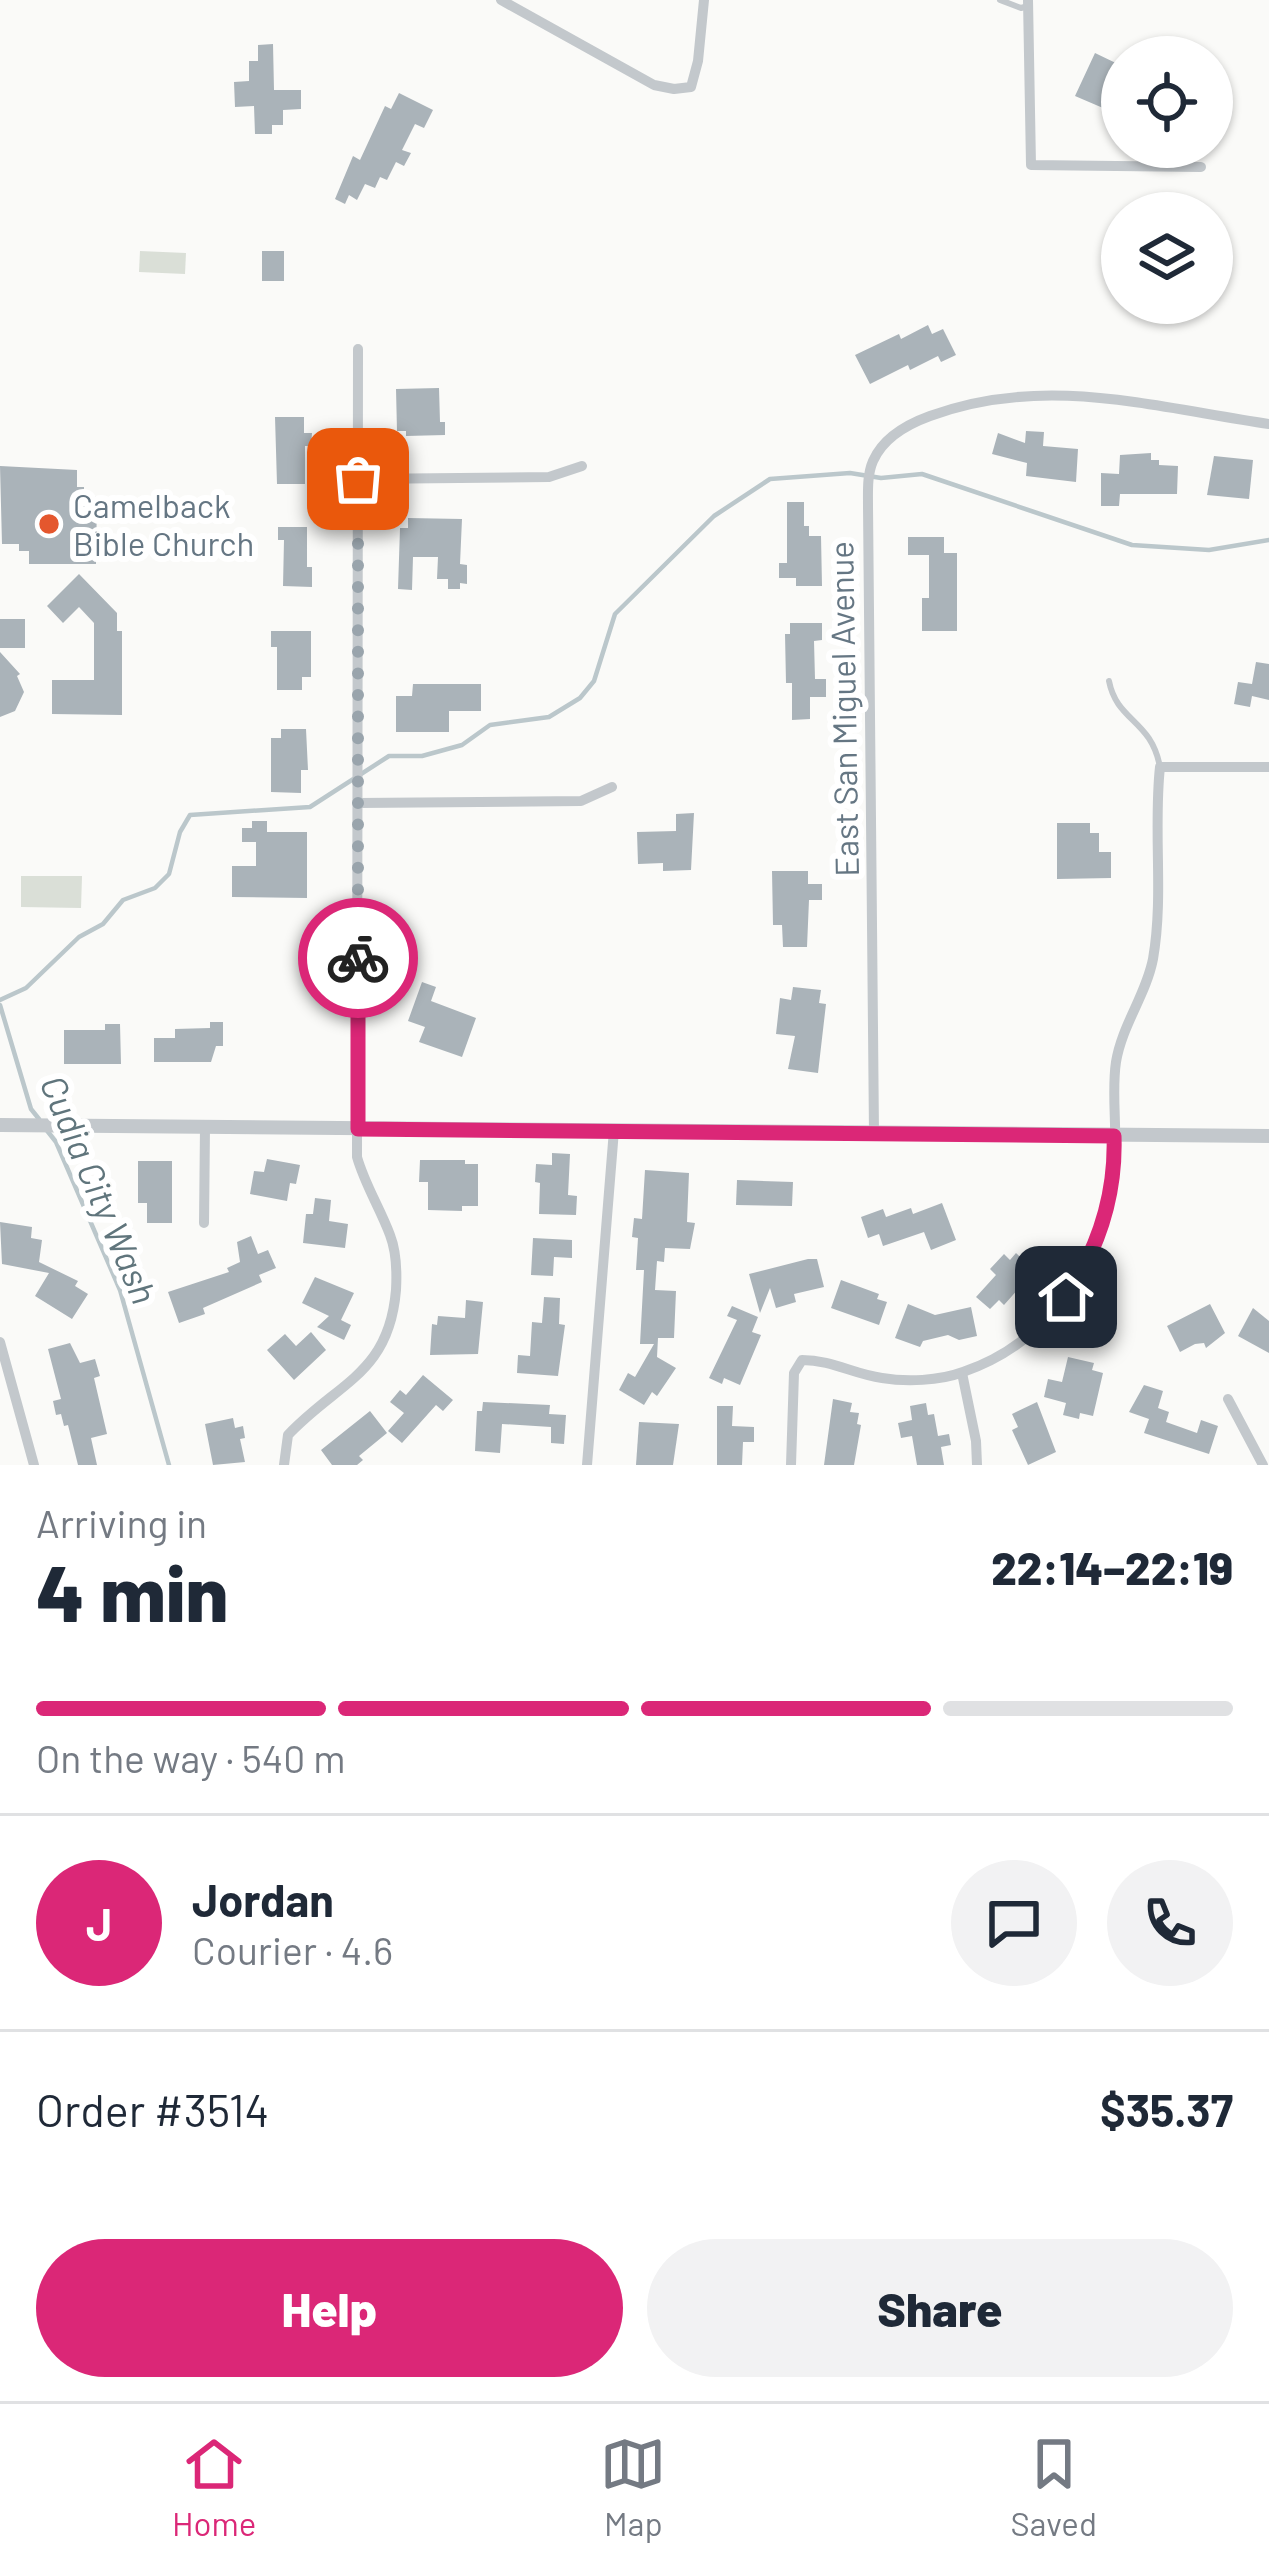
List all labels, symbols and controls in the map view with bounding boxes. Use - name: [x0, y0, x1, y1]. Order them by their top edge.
- map controls: [1101, 36, 1233, 324]
- button: locate: [1101, 36, 1233, 168]
- button: layers: [1101, 192, 1233, 324]
- pin: [307, 428, 409, 530]
- icon: bag: [325, 446, 391, 512]
- place label: Camelback Bible Church: [73, 485, 254, 563]
- marker: Camelback Bible Church: [36, 511, 62, 537]
- street label: East San Miguel Avenue: [820, 541, 866, 877]
- courier: [298, 898, 418, 1018]
- icon: bike: [325, 925, 391, 991]
- water label: Cudia City Wash: [33, 1068, 167, 1310]
- pin: [1015, 1246, 1117, 1348]
- icon: home: [1033, 1264, 1099, 1330]
- text: Arriving in: [36, 1499, 207, 1546]
- text: 22:14–22:19: [991, 1540, 1233, 1594]
- text: 4 min: [36, 1544, 229, 1638]
- text: On the way · 540 m: [36, 1734, 345, 1781]
- button: chat: [951, 1860, 1077, 1986]
- button: phone: [1107, 1860, 1233, 1986]
- text: Jordan: [192, 1872, 334, 1926]
- text: J: [86, 1896, 112, 1950]
- text: Courier · 4.6: [192, 1926, 393, 1973]
- text: Order #3514: [36, 2082, 269, 2136]
- text: $35.37: [1100, 2082, 1233, 2136]
- button: Help: [36, 2239, 623, 2377]
- button: Share: [647, 2239, 1233, 2377]
- tab: Home: [172, 2431, 256, 2543]
- tab: Map: [600, 2431, 666, 2543]
- tab: Saved: [1010, 2431, 1097, 2543]

